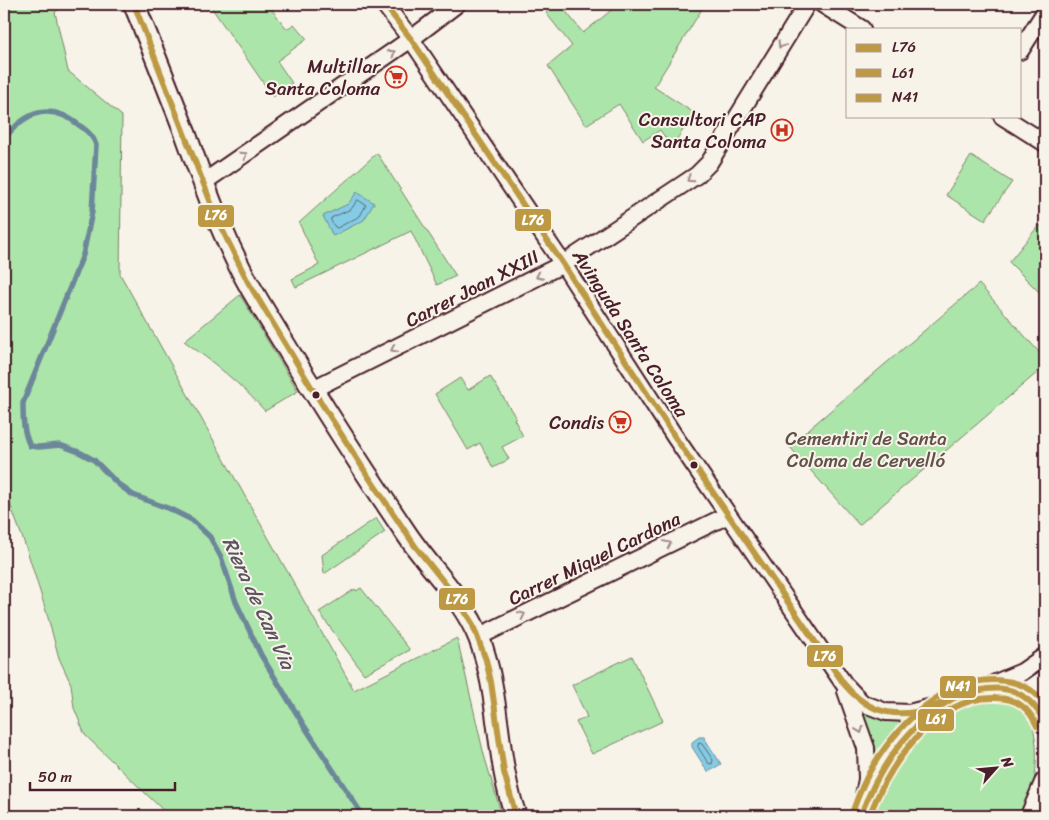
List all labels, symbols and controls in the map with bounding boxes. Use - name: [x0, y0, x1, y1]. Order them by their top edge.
- legend: [846, 28, 1022, 118]
- text: L76: [892, 34, 916, 60]
- one-way arrow: [778, 40, 788, 49]
- place label: Multillar Santa Coloma: [265, 50, 381, 105]
- one-way arrow: [386, 50, 396, 59]
- text: L61: [892, 60, 914, 86]
- supermarket icon: Multillar Santa Coloma: [384, 65, 408, 89]
- text: N41: [892, 84, 918, 110]
- place label: Consultori CAP Santa Coloma: [639, 103, 766, 158]
- hospital icon: Consultori CAP Santa Coloma: [770, 118, 794, 142]
- one-way arrow: [238, 152, 247, 161]
- one-way arrow: [687, 172, 696, 182]
- text: L76: [205, 203, 227, 228]
- line badge: L76: [197, 204, 235, 228]
- line badge: L76: [514, 208, 552, 232]
- text: L76: [522, 208, 544, 233]
- street label: Carrer Joan XXIII: [399, 240, 545, 336]
- street label: Avinguda Santa Coloma: [563, 242, 698, 425]
- one-way arrow: [536, 270, 545, 280]
- one-way arrow: [390, 343, 399, 353]
- unlabelled marker: [311, 390, 321, 400]
- place label: Condis: [549, 406, 604, 439]
- supermarket icon: Condis: [608, 410, 632, 434]
- park label: Cementiri de Santa Coloma de Cervelló: [785, 422, 947, 477]
- unlabelled marker: [689, 460, 699, 470]
- street label: Carrer Miquel Cardona: [502, 502, 687, 615]
- water label: Riera de Can Via: [212, 531, 306, 677]
- one-way arrow: [663, 540, 672, 550]
- line badge: L76: [438, 587, 476, 611]
- text: L76: [446, 587, 468, 612]
- one-way arrow: [517, 611, 526, 622]
- line badge: L76: [806, 644, 844, 668]
- text: L76: [814, 644, 836, 669]
- text: N41: [945, 674, 970, 699]
- line badge: N41: [939, 675, 977, 699]
- text: L61: [926, 707, 946, 732]
- line badge: L61: [917, 708, 955, 732]
- one-way arrow: [854, 725, 864, 734]
- north arrow: [972, 742, 1022, 792]
- text: N: [993, 751, 1021, 773]
- scale bar: [30, 760, 175, 792]
- text: 50 m: [38, 764, 73, 790]

